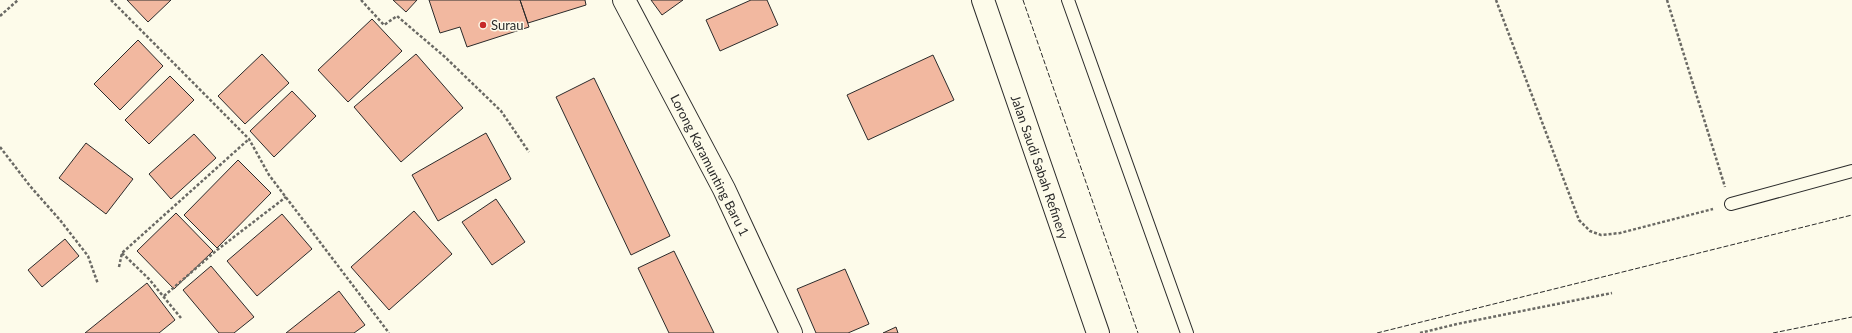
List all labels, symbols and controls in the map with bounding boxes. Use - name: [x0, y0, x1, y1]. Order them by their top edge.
- place label: Surau: [491, 17, 524, 33]
- marker: Surau: [478, 20, 488, 30]
- street label: Lorong Karamunting Baru 1: [667, 91, 753, 239]
- street label: Jalan Saudi Sabah Refinery: [1008, 93, 1072, 241]

